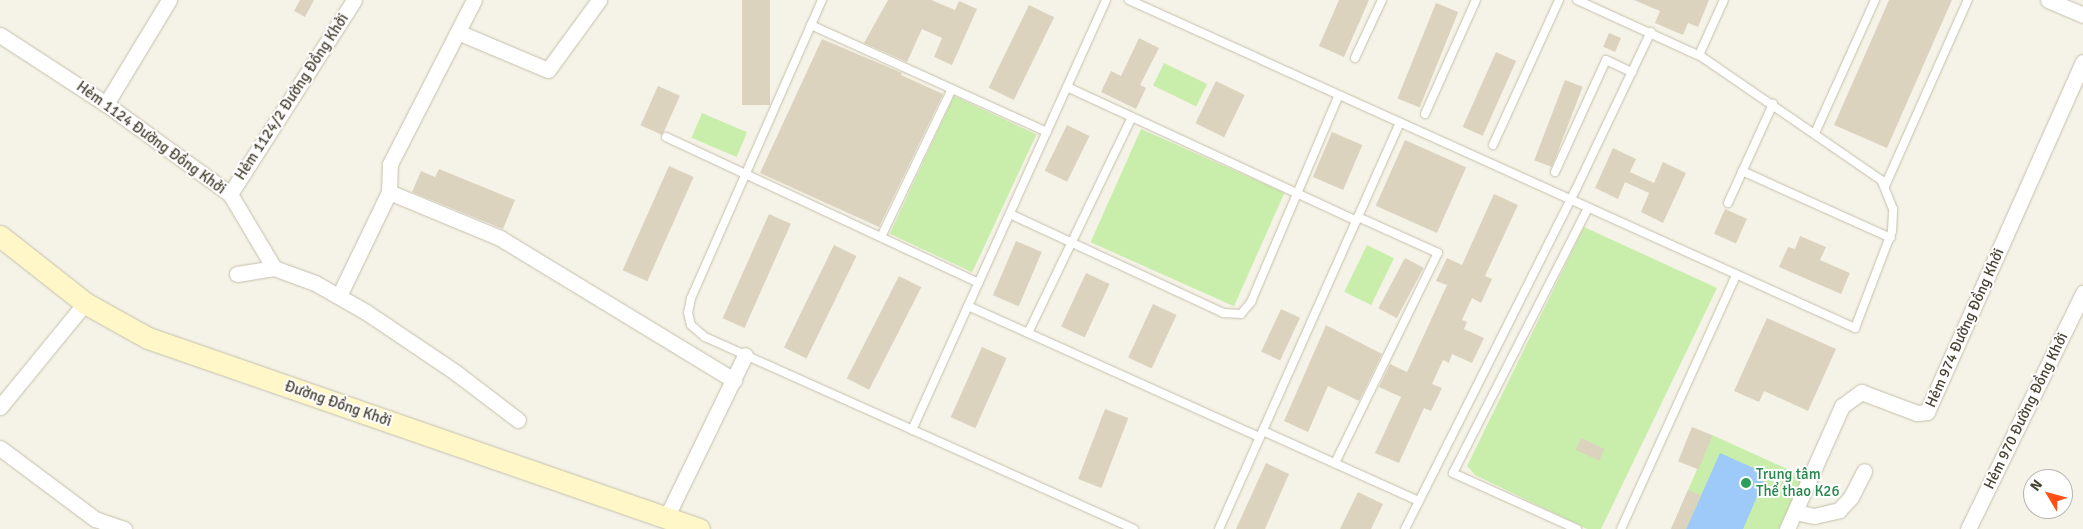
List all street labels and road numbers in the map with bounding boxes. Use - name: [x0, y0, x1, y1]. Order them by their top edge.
- street label: Hẻm 1124/2 Đường Đồng Khởi: [231, 10, 353, 184]
- street label: Hẻm 1124 Đường Đồng Khởi: [73, 78, 229, 198]
- street label: Hẻm 974 Đường Đồng Khởi: [1922, 246, 2008, 410]
- street label: Hẻm 970 Đường Đồng Khởi: [1980, 330, 2072, 492]
- street label: Đường Đồng Khởi: [282, 377, 394, 431]

